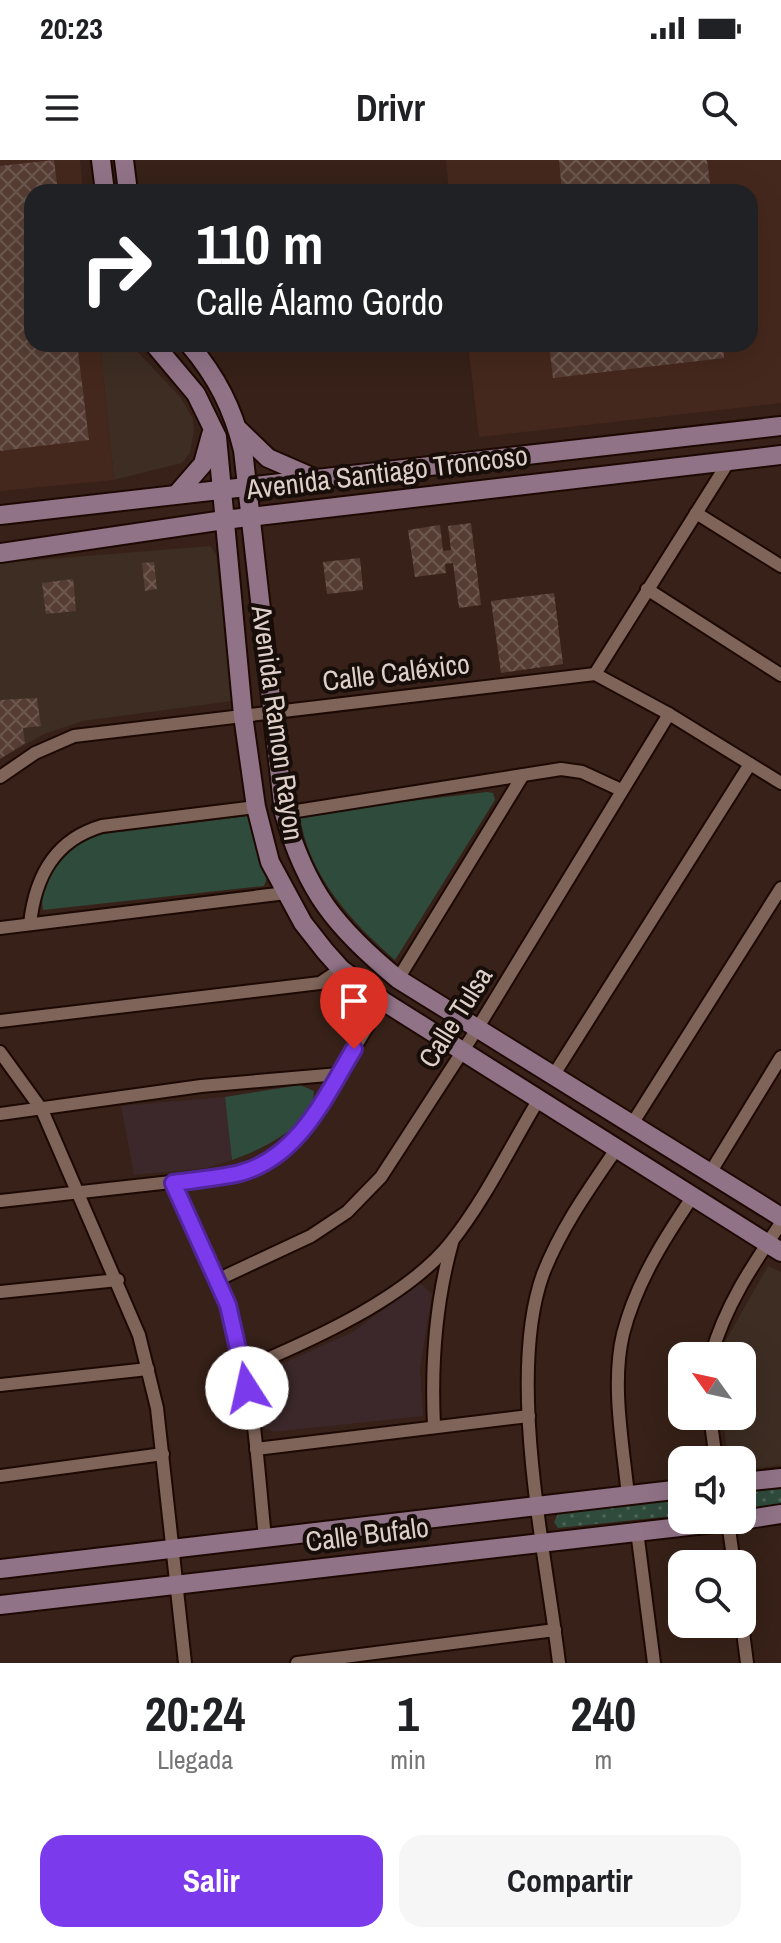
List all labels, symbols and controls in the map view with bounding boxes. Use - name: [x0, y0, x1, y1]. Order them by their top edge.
- text: 20:23: [40, 8, 103, 48]
- text: Drivr: [356, 84, 425, 132]
- icon: menu: [40, 86, 84, 130]
- icon: search: [697, 86, 741, 130]
- text: 110 m: [196, 206, 324, 281]
- icon: right: [64, 216, 168, 320]
- text: Calle Álamo Gordo: [196, 278, 444, 326]
- street label: Avenida Santiago Troncoso: [243, 436, 530, 508]
- street label: Avenida Ramon Rayon: [243, 602, 313, 843]
- street label: Calle Caléxico: [320, 644, 472, 700]
- street label: Calle Tulsa: [409, 959, 501, 1075]
- pin: [320, 967, 388, 1049]
- icon: arrive: [332, 979, 376, 1023]
- north arrow: [668, 1342, 756, 1430]
- map controls: [668, 1342, 756, 1638]
- position arrow: [205, 1346, 289, 1430]
- button: sound: [668, 1446, 756, 1534]
- street label: Calle Bufalo: [303, 1508, 431, 1560]
- button: search: [668, 1550, 756, 1638]
- text: 20:24: [145, 1681, 245, 1746]
- text: 1: [397, 1681, 419, 1746]
- text: 240: [571, 1681, 636, 1746]
- text: Llegada: [157, 1742, 233, 1777]
- text: min: [390, 1742, 426, 1777]
- text: m: [595, 1742, 612, 1777]
- button: Salir: [40, 1835, 383, 1927]
- button: Compartir: [399, 1835, 741, 1927]

